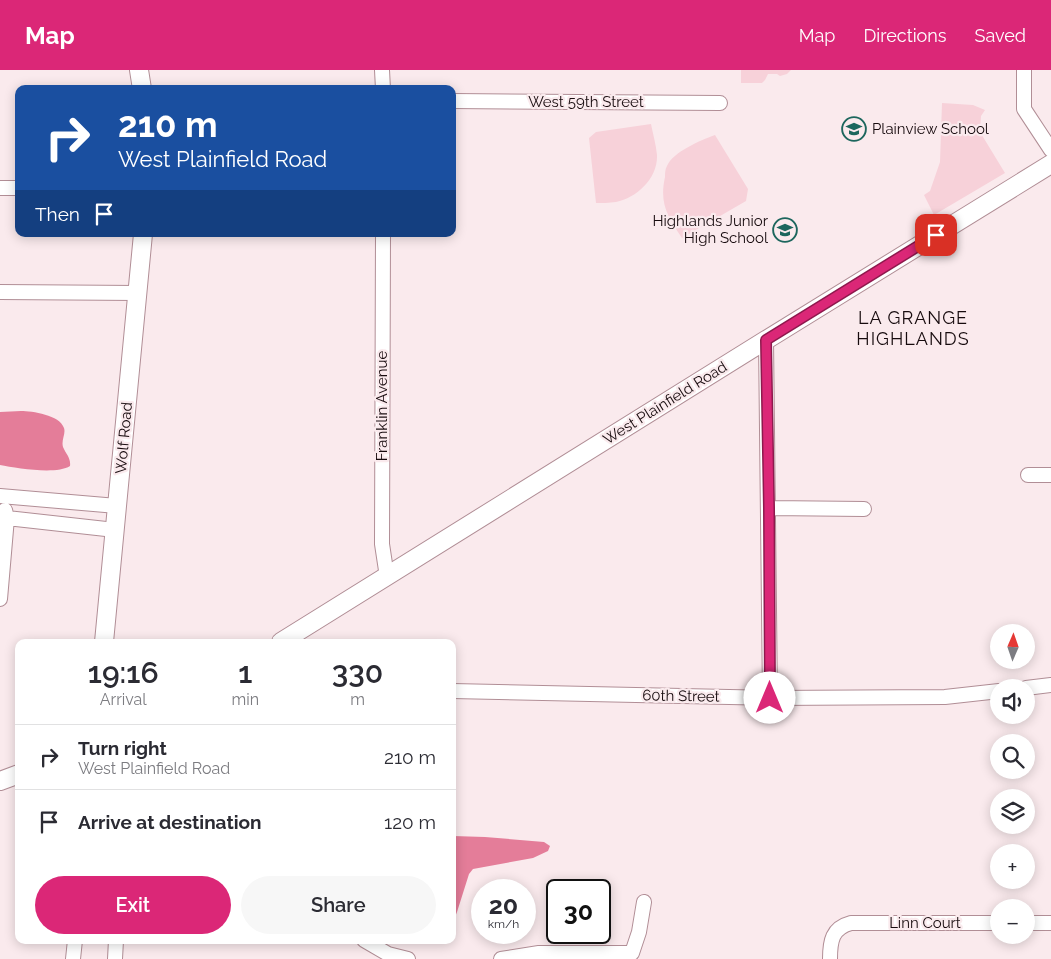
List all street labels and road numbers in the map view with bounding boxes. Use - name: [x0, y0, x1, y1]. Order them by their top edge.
- street label: West 59th Street: [528, 93, 644, 111]
- street label: Franklin Avenue: [373, 351, 391, 461]
- street label: West Plainfield Road: [600, 358, 730, 448]
- street label: Wolf Road: [112, 401, 136, 475]
- street label: 60th Street: [642, 686, 720, 706]
- street label: Linn Court: [889, 914, 961, 932]

